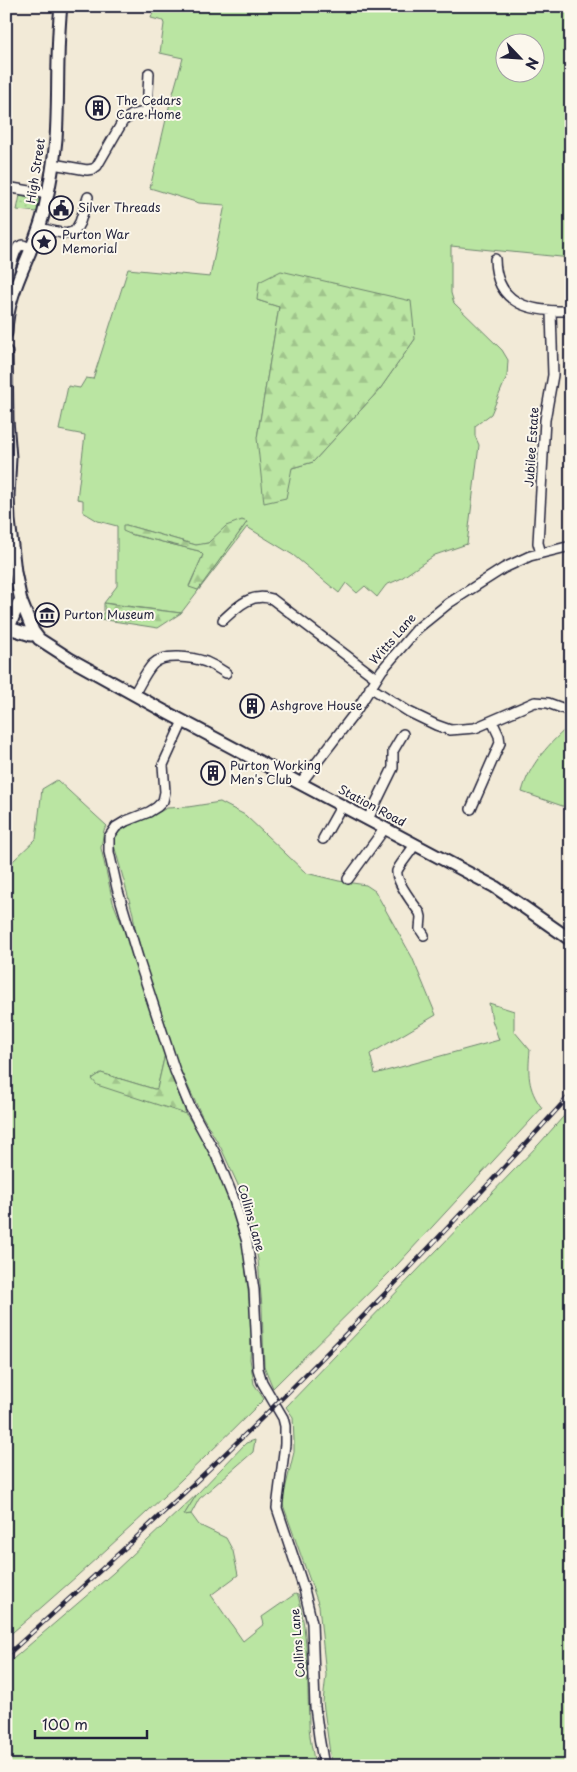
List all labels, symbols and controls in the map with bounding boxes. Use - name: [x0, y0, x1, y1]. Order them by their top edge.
- north arrow: [494, 32, 544, 82]
- text: N: [520, 54, 544, 73]
- place label: The Cedars Care Home: [116, 91, 182, 123]
- building icon: The Cedars Care Home: [85, 95, 111, 121]
- street label: High Street: [21, 137, 49, 205]
- public building icon: Silver Threads: [48, 195, 74, 221]
- place label: Silver Threads: [78, 198, 161, 216]
- place label: Purton War Memorial: [62, 225, 130, 257]
- place icon: Purton War Memorial: [31, 229, 57, 255]
- street label: Jubilee Estate: [519, 406, 543, 488]
- museum icon: Purton Museum: [34, 602, 60, 628]
- place label: Purton Museum: [64, 605, 154, 623]
- street label: Witts Lane: [365, 608, 420, 668]
- building icon: Ashgrove House: [239, 693, 265, 719]
- place label: Ashgrove House: [270, 696, 363, 714]
- place label: Purton Working Men's Club: [230, 756, 321, 788]
- building icon: Purton Working Men's Club: [200, 760, 226, 786]
- street label: Station Road: [335, 780, 410, 831]
- street label: Collins Lane: [234, 1182, 270, 1254]
- street label: Collins Lane: [285, 1607, 309, 1679]
- scale bar: [35, 1707, 148, 1739]
- text: 100 m: [42, 1712, 88, 1735]

